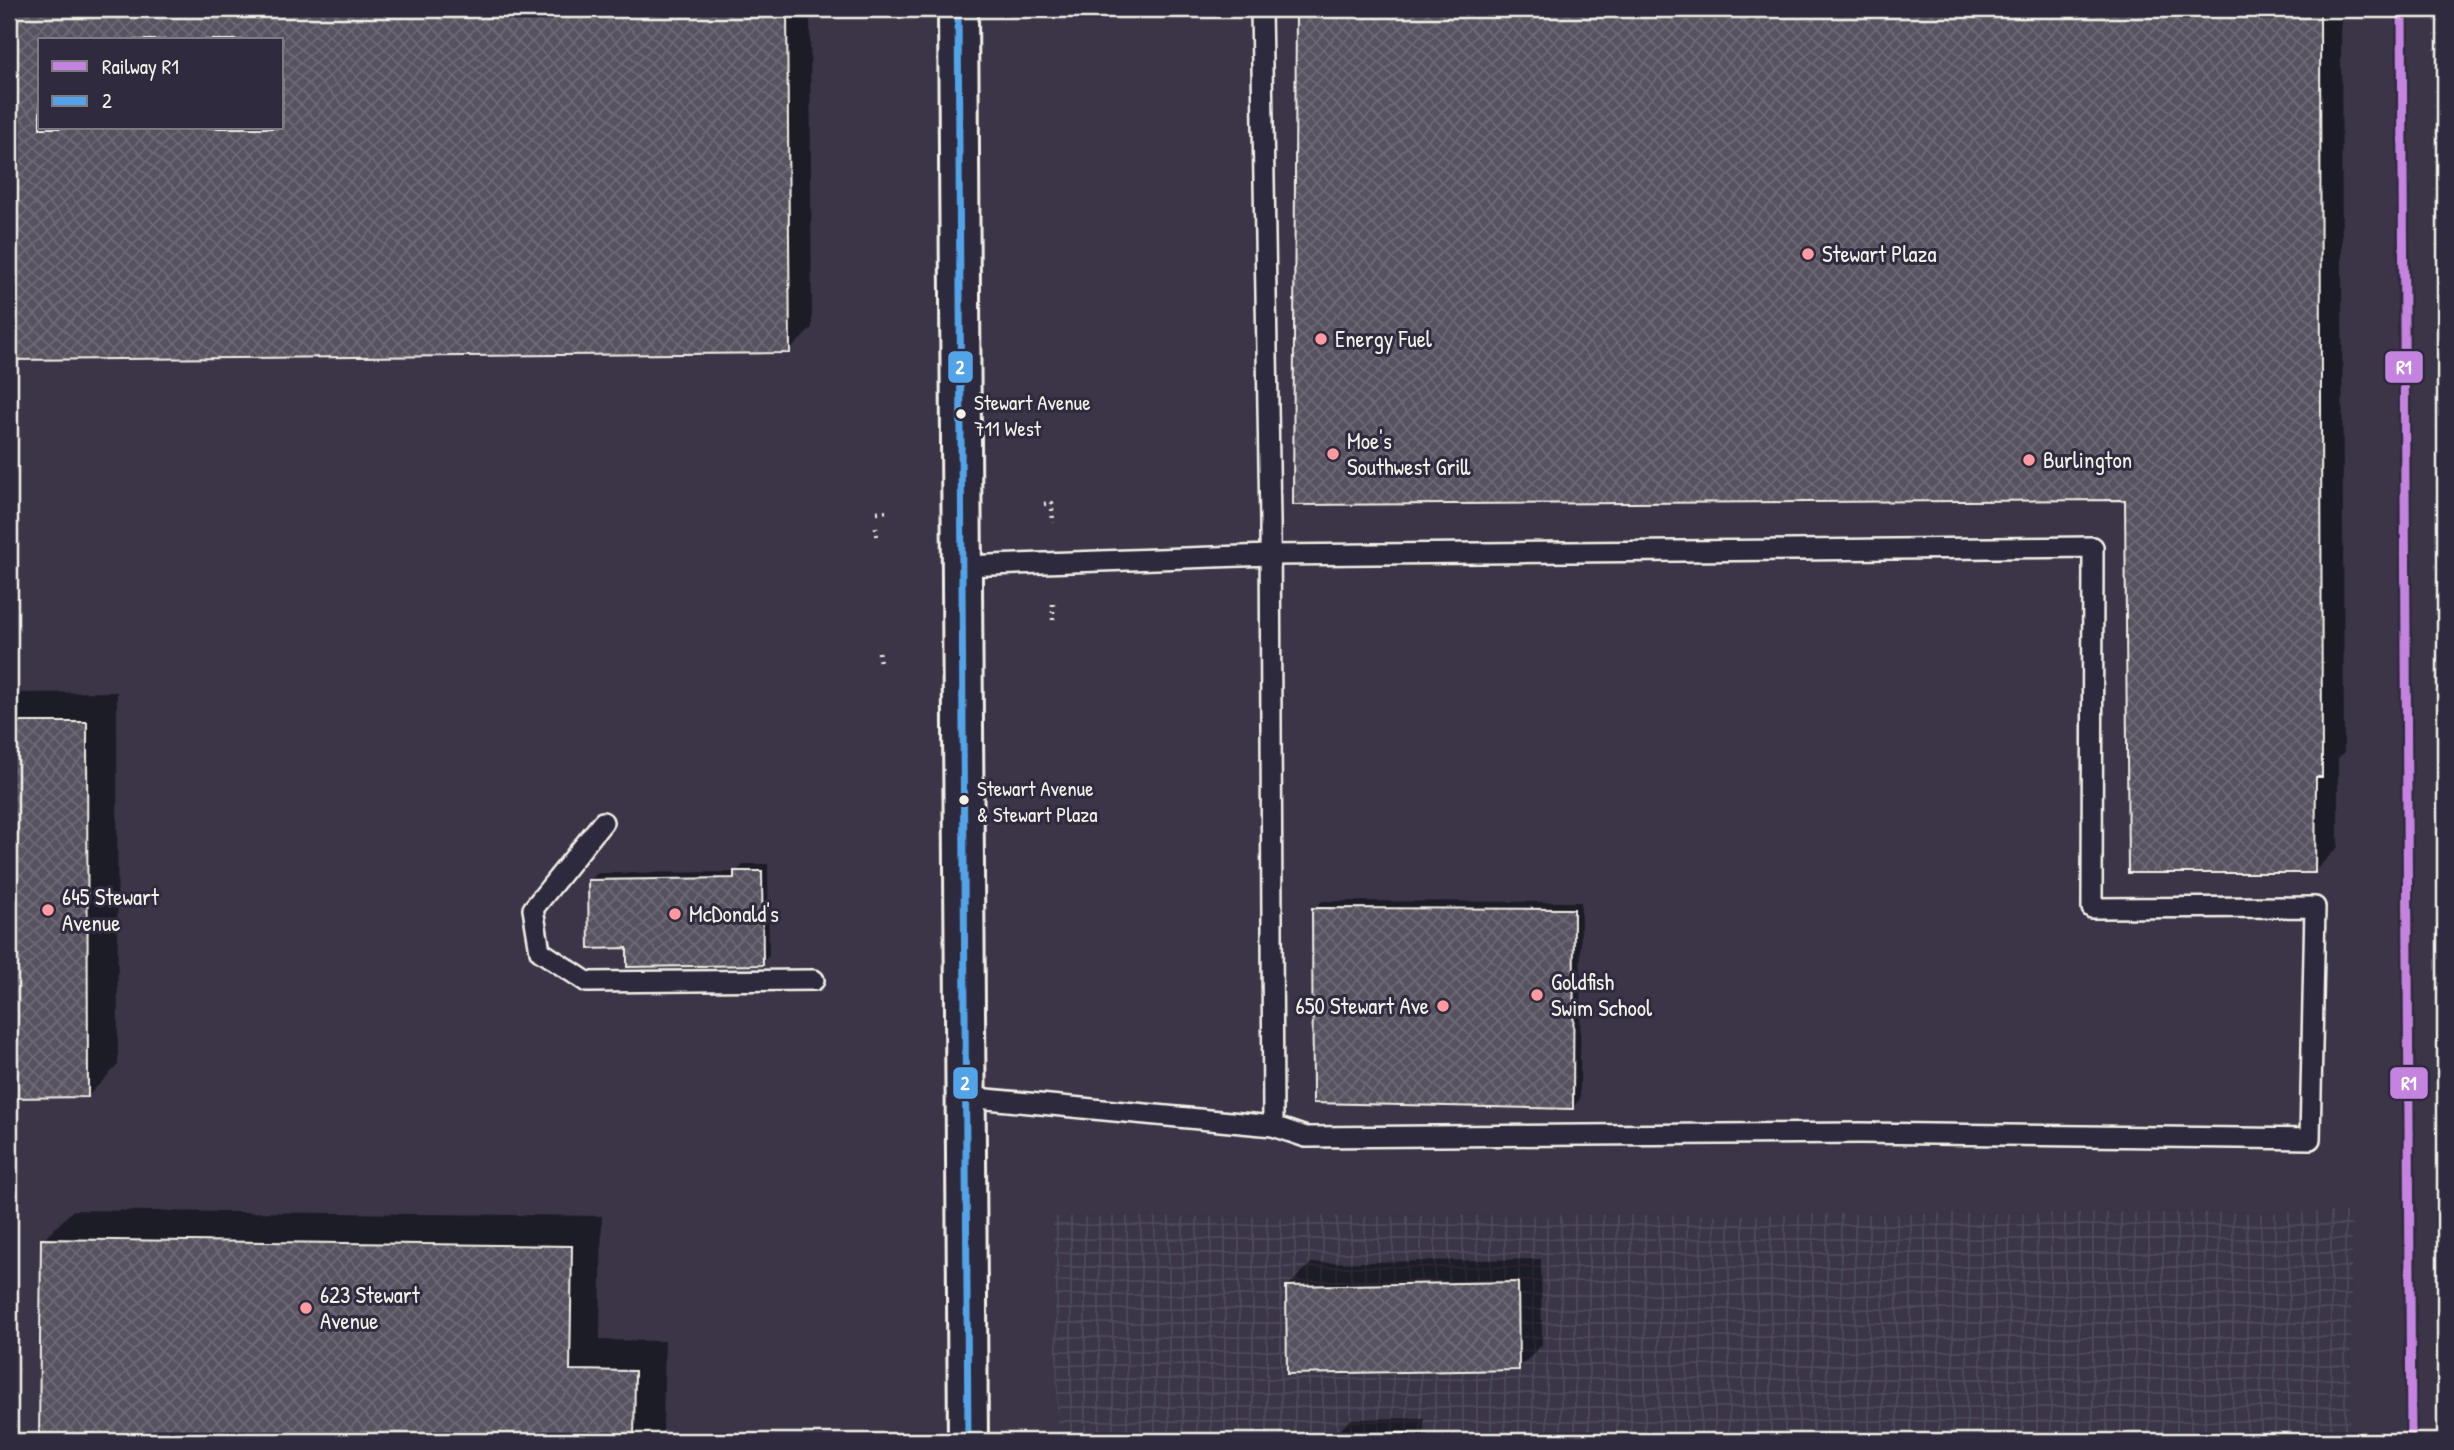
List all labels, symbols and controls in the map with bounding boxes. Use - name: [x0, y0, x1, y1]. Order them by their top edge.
- legend: [38, 38, 284, 130]
- text: Railway R1: [102, 52, 179, 81]
- text: 2: [102, 86, 112, 115]
- place label: Stewart Plaza: [1822, 238, 1936, 269]
- marker: Stewart Plaza: [1800, 246, 1816, 262]
- place label: Energy Fuel: [1335, 323, 1433, 354]
- marker: Energy Fuel: [1313, 331, 1329, 347]
- line badge: 2: [947, 350, 974, 384]
- line badge: R1: [2384, 350, 2424, 384]
- text: 2: [956, 354, 965, 380]
- text: R1: [2396, 354, 2412, 380]
- place label: Stewart Avenue 711 West: [974, 388, 1091, 443]
- marker: Stewart Avenue 711 West: [954, 407, 968, 421]
- place label: Moe's Southwest Grill: [1347, 425, 1472, 482]
- place label: Burlington: [2043, 444, 2132, 475]
- marker: Moe's Southwest Grill: [1325, 446, 1341, 462]
- marker: Burlington: [2021, 452, 2037, 468]
- place label: Stewart Avenue & Stewart Plaza: [977, 774, 1097, 829]
- marker: Stewart Avenue & Stewart Plaza: [957, 793, 971, 807]
- place label: 645 Stewart Avenue: [62, 881, 160, 938]
- place label: McDonald's: [689, 898, 779, 929]
- marker: 645 Stewart Avenue: [40, 902, 56, 918]
- marker: McDonald's: [667, 906, 683, 922]
- place label: Goldfish Swim School: [1551, 966, 1653, 1023]
- marker: Goldfish Swim School: [1529, 987, 1545, 1003]
- place label: 650 Stewart Ave: [1296, 990, 1429, 1021]
- marker: 650 Stewart Ave: [1435, 998, 1451, 1014]
- line badge: 2: [952, 1066, 979, 1100]
- line badge: R1: [2389, 1066, 2429, 1100]
- text: 2: [961, 1070, 970, 1096]
- text: R1: [2401, 1070, 2417, 1096]
- place label: 623 Stewart Avenue: [320, 1279, 421, 1336]
- marker: 623 Stewart Avenue: [298, 1300, 314, 1316]

